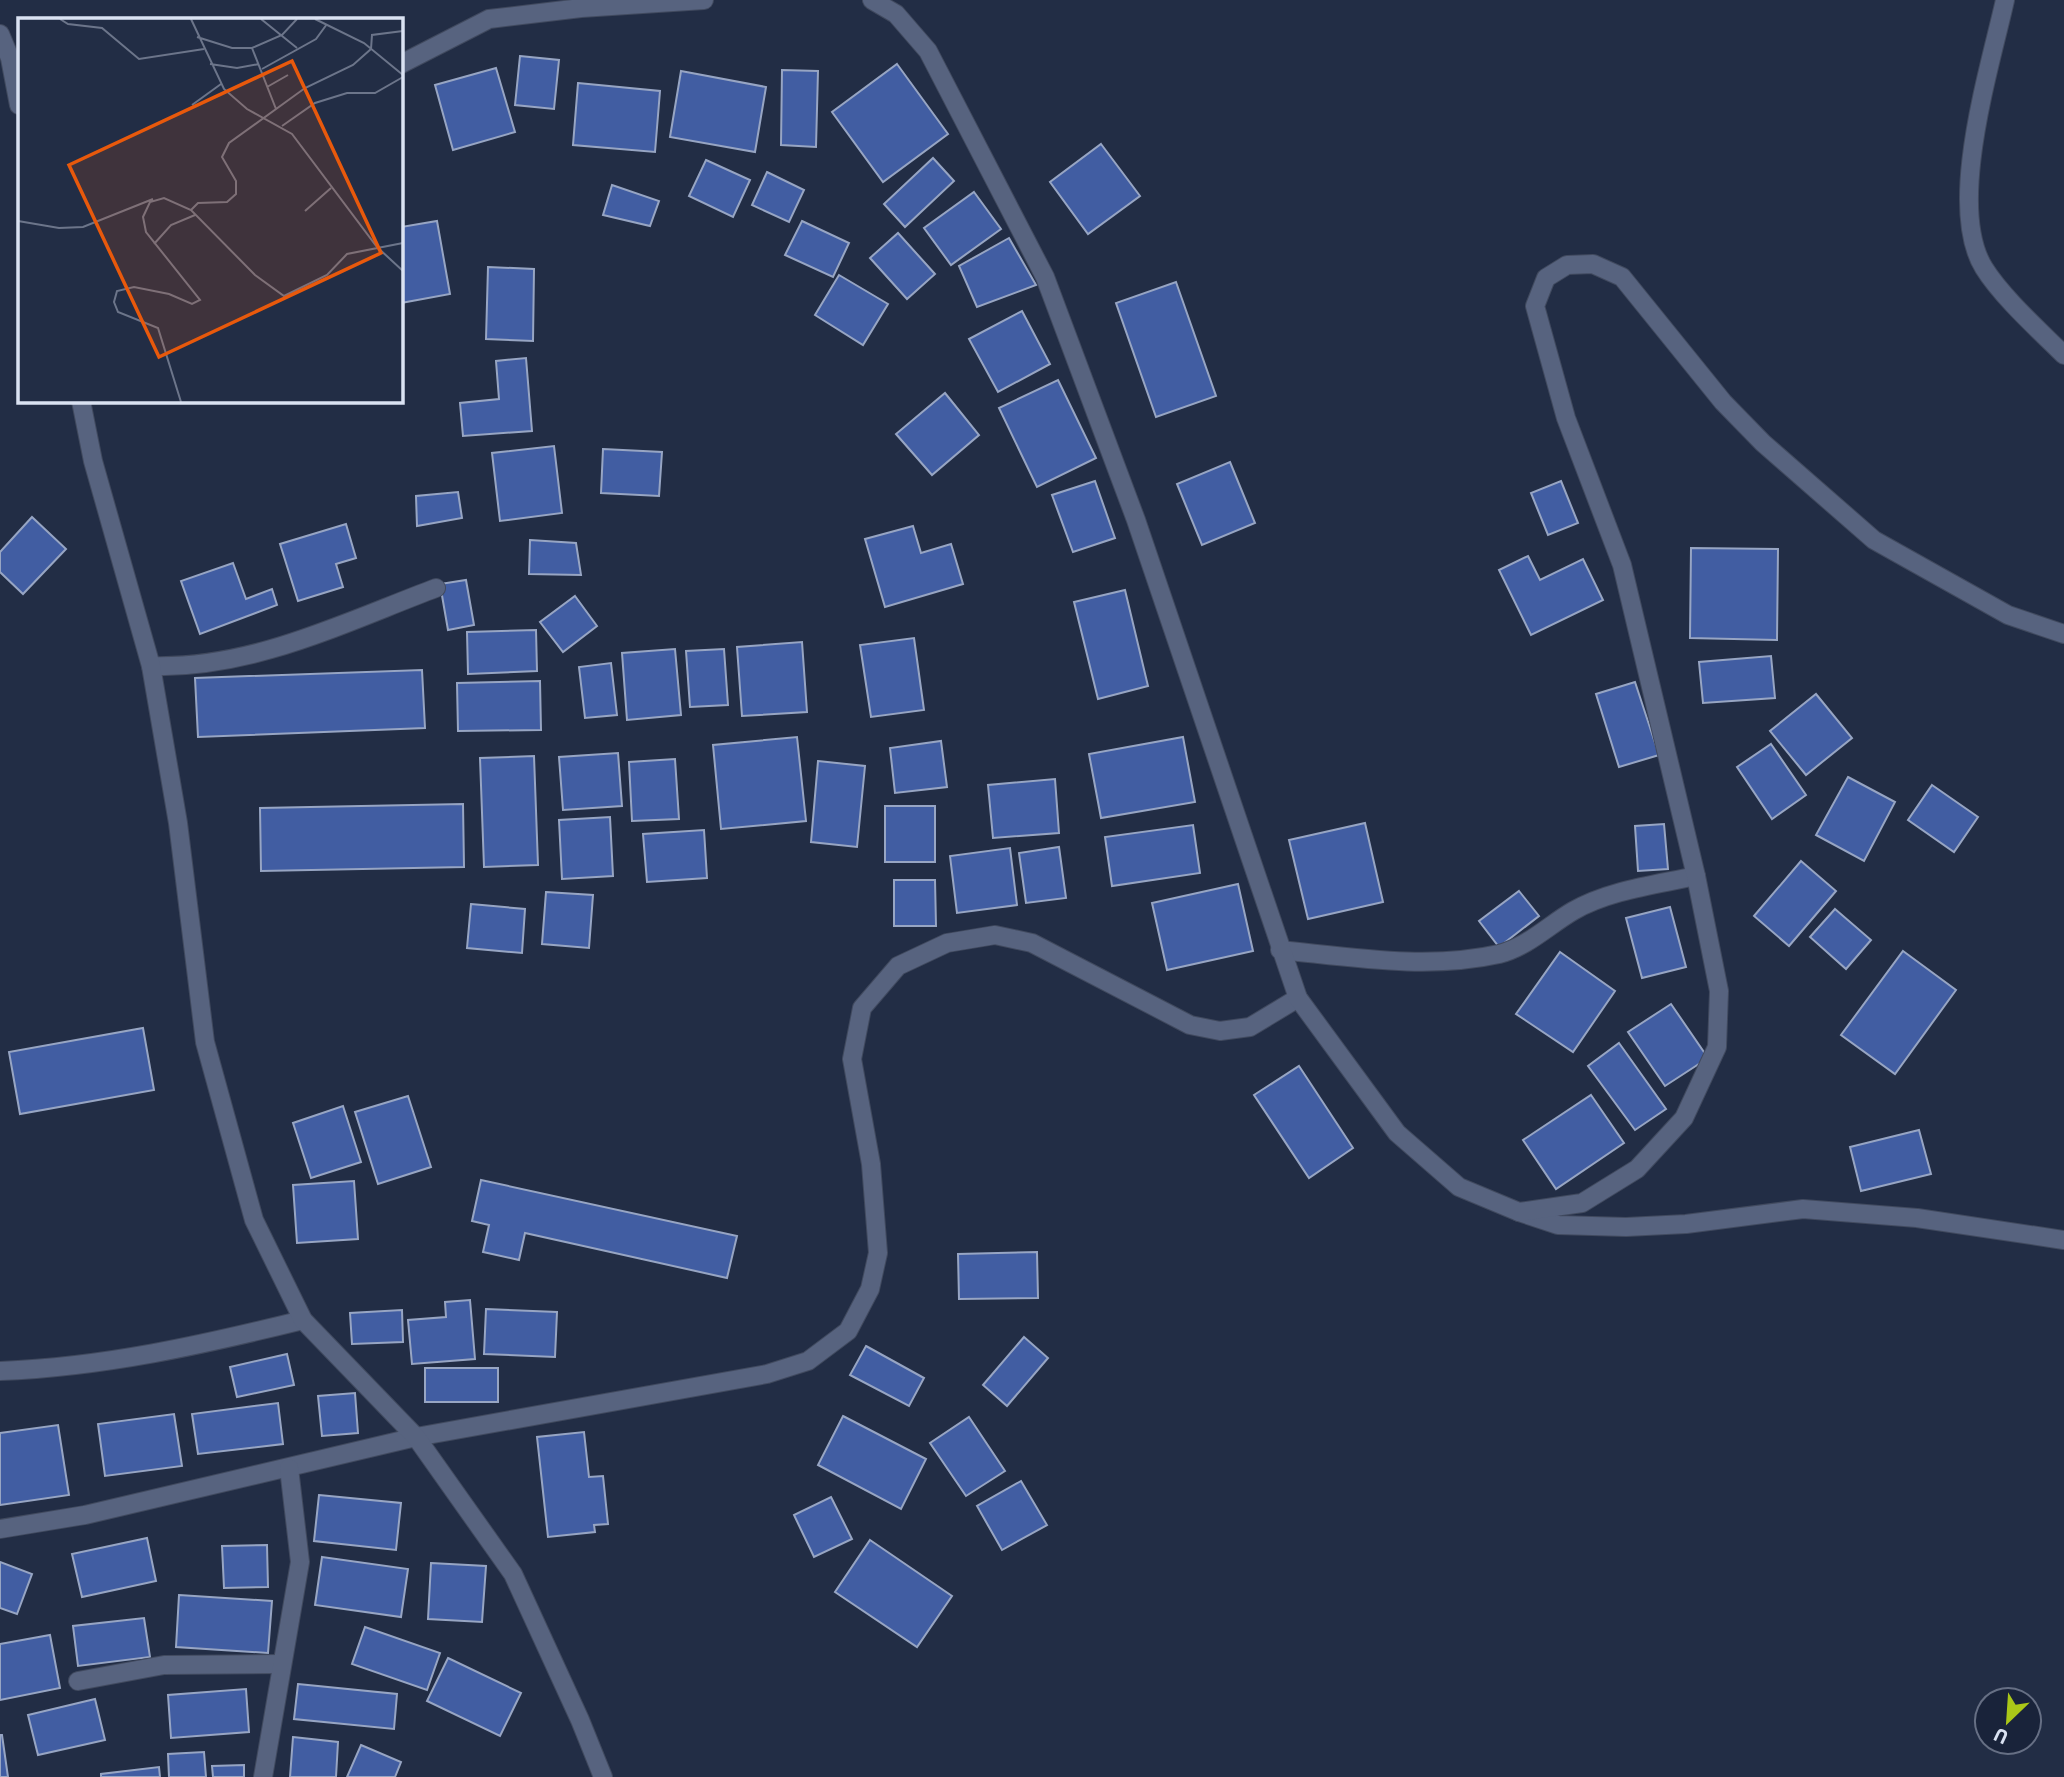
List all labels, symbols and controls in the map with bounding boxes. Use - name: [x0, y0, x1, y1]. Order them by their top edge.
- inset map: [18, 18, 402, 402]
- north arrow: [1973, 1686, 2043, 1756]
- text: U: [1990, 1723, 2012, 1750]

